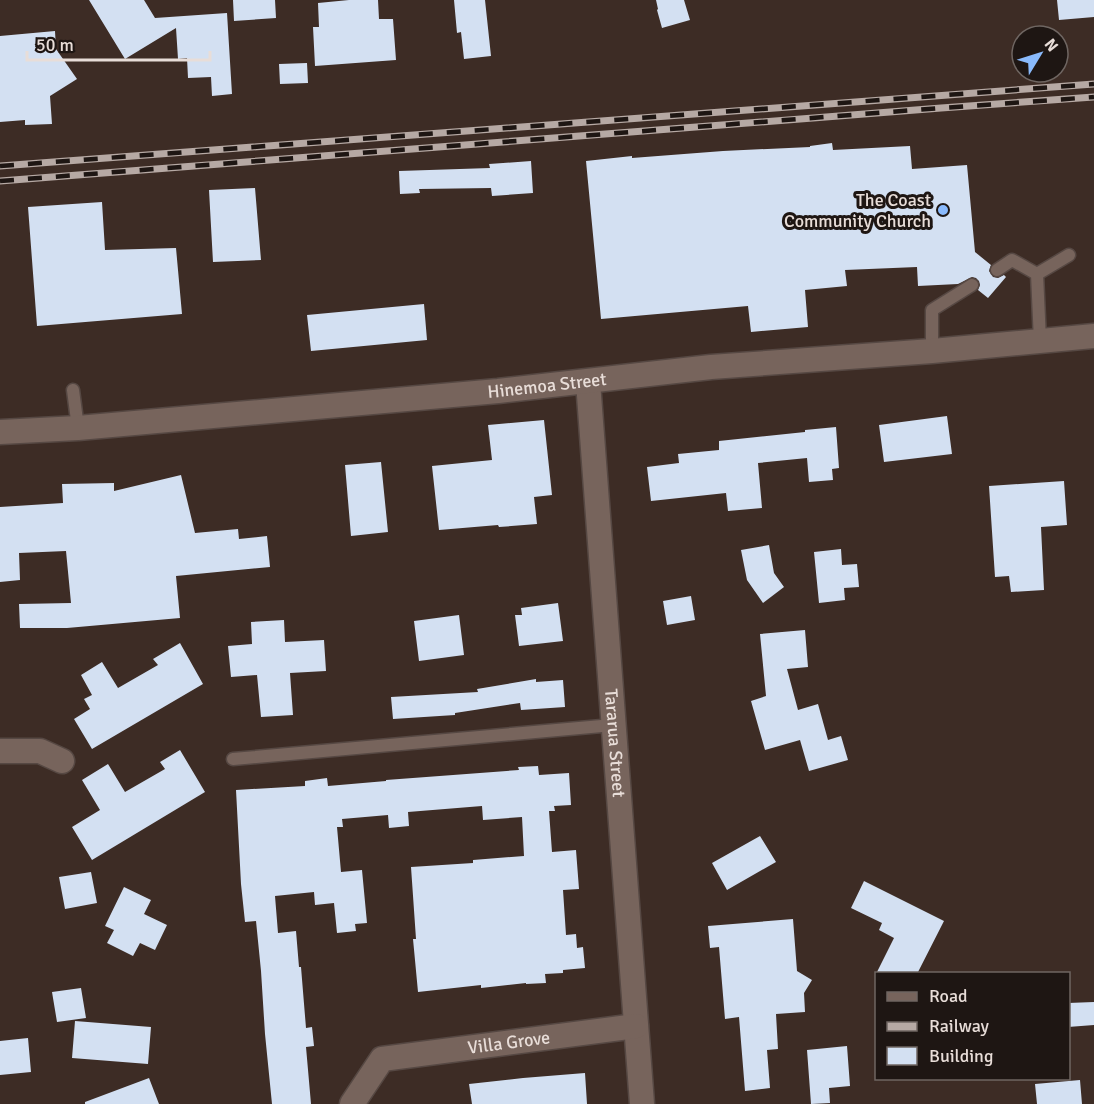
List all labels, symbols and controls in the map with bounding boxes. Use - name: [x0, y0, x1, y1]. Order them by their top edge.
- scale bar: [27, 24, 210, 62]
- north arrow: [1010, 24, 1070, 84]
- text: 50 m: [36, 34, 74, 56]
- text: N: [1040, 35, 1062, 56]
- place label: The Coast Community Church: [784, 189, 931, 232]
- marker: The Coast Community Church: [936, 203, 950, 217]
- street label: Hinemoa Street: [487, 368, 608, 403]
- street label: Tararua Street: [600, 688, 630, 798]
- legend: [875, 972, 1070, 1080]
- text: Road: [929, 985, 968, 1007]
- text: Railway: [929, 1015, 990, 1037]
- street label: Villa Grove: [466, 1026, 551, 1059]
- text: Building: [929, 1045, 993, 1067]

